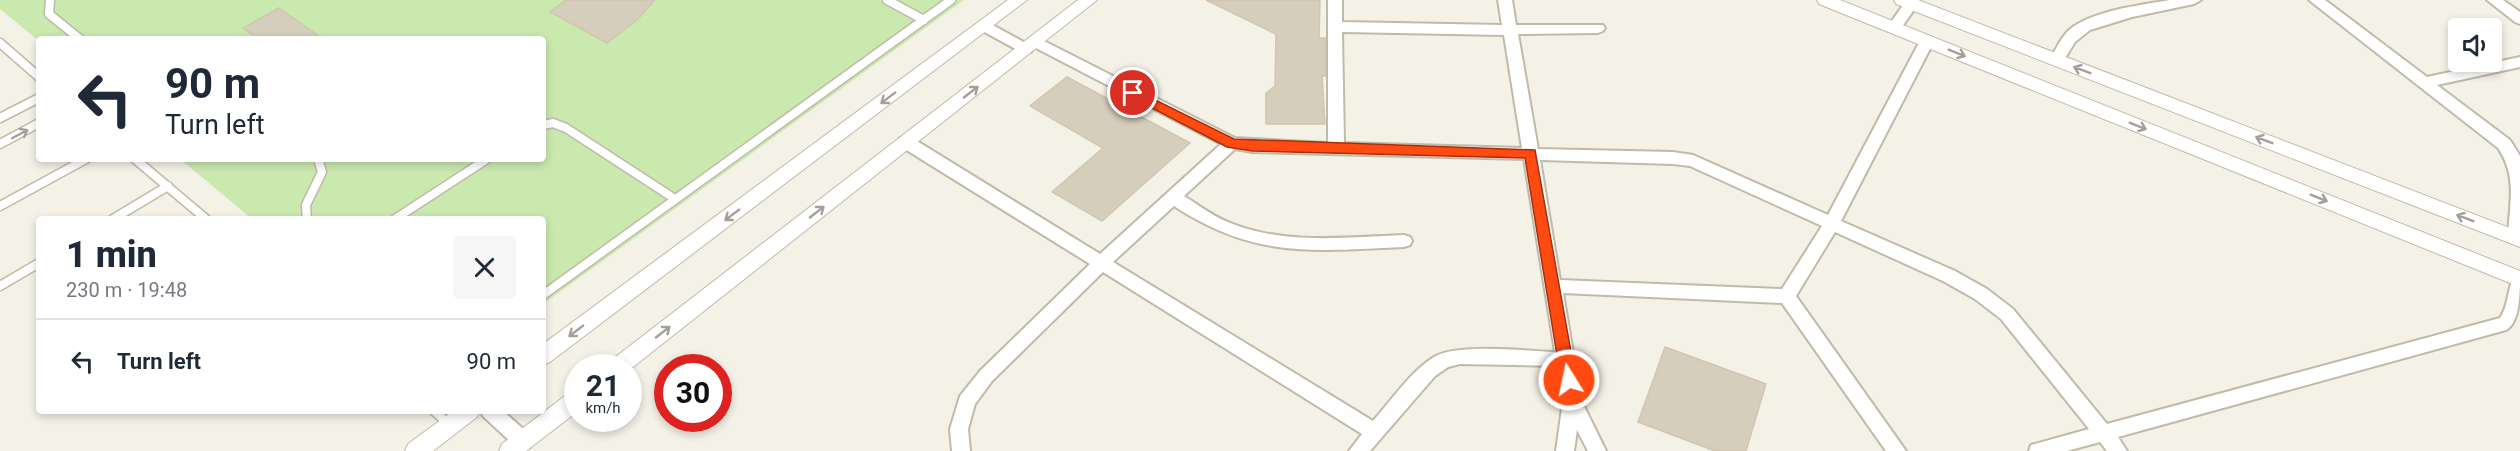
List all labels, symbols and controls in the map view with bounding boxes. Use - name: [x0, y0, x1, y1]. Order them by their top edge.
- map controls: [2448, 18, 2502, 72]
- button: sound: [2448, 18, 2502, 72]
- one-way arrow: [1947, 48, 1966, 59]
- text: 90 m: [165, 59, 260, 108]
- icon: left: [66, 60, 144, 138]
- one-way arrow: [2074, 64, 2092, 75]
- pin: [1107, 67, 1158, 118]
- icon: arrive: [1116, 76, 1149, 109]
- one-way arrow: [963, 86, 979, 99]
- one-way arrow: [881, 92, 897, 104]
- text: Turn left: [165, 109, 265, 141]
- one-way arrow: [2128, 121, 2147, 132]
- one-way arrow: [10, 128, 28, 139]
- one-way arrow: [2255, 134, 2274, 145]
- one-way arrow: [2309, 193, 2328, 204]
- one-way arrow: [809, 205, 825, 218]
- one-way arrow: [724, 208, 740, 221]
- one-way arrow: [2457, 212, 2475, 223]
- text: 1 min: [66, 234, 157, 276]
- button: close: [453, 236, 516, 299]
- text: 230 m · 19:48: [66, 278, 187, 302]
- one-way arrow: [568, 325, 584, 338]
- one-way arrow: [655, 325, 671, 338]
- icon: left: [66, 345, 99, 378]
- position arrow: [1537, 348, 1601, 412]
- text: Turn left: [117, 349, 201, 374]
- text: 90 m: [467, 349, 516, 374]
- speed limit sign: 30: [654, 354, 732, 432]
- text: 21: [586, 368, 620, 403]
- text: km/h: [585, 399, 621, 417]

